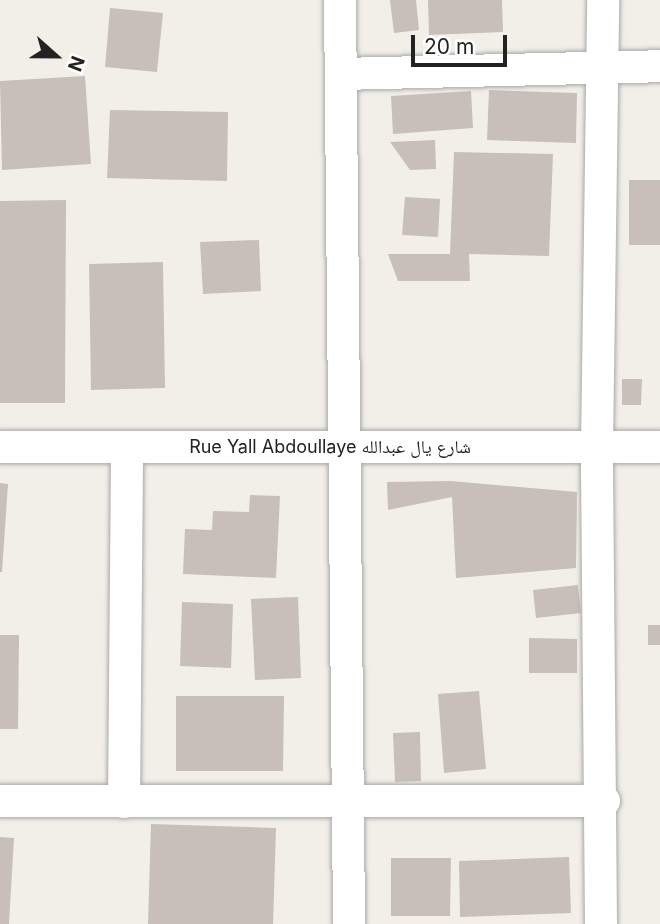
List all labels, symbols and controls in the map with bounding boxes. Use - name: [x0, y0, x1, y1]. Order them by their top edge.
- north arrow: [21, 21, 91, 91]
- scale bar: [415, 21, 511, 65]
- text: 20 m: [424, 34, 474, 59]
- text: N: [63, 53, 89, 75]
- street label: Rue Yall Abdoullaye شارع يال عبدالله: [189, 436, 471, 458]

